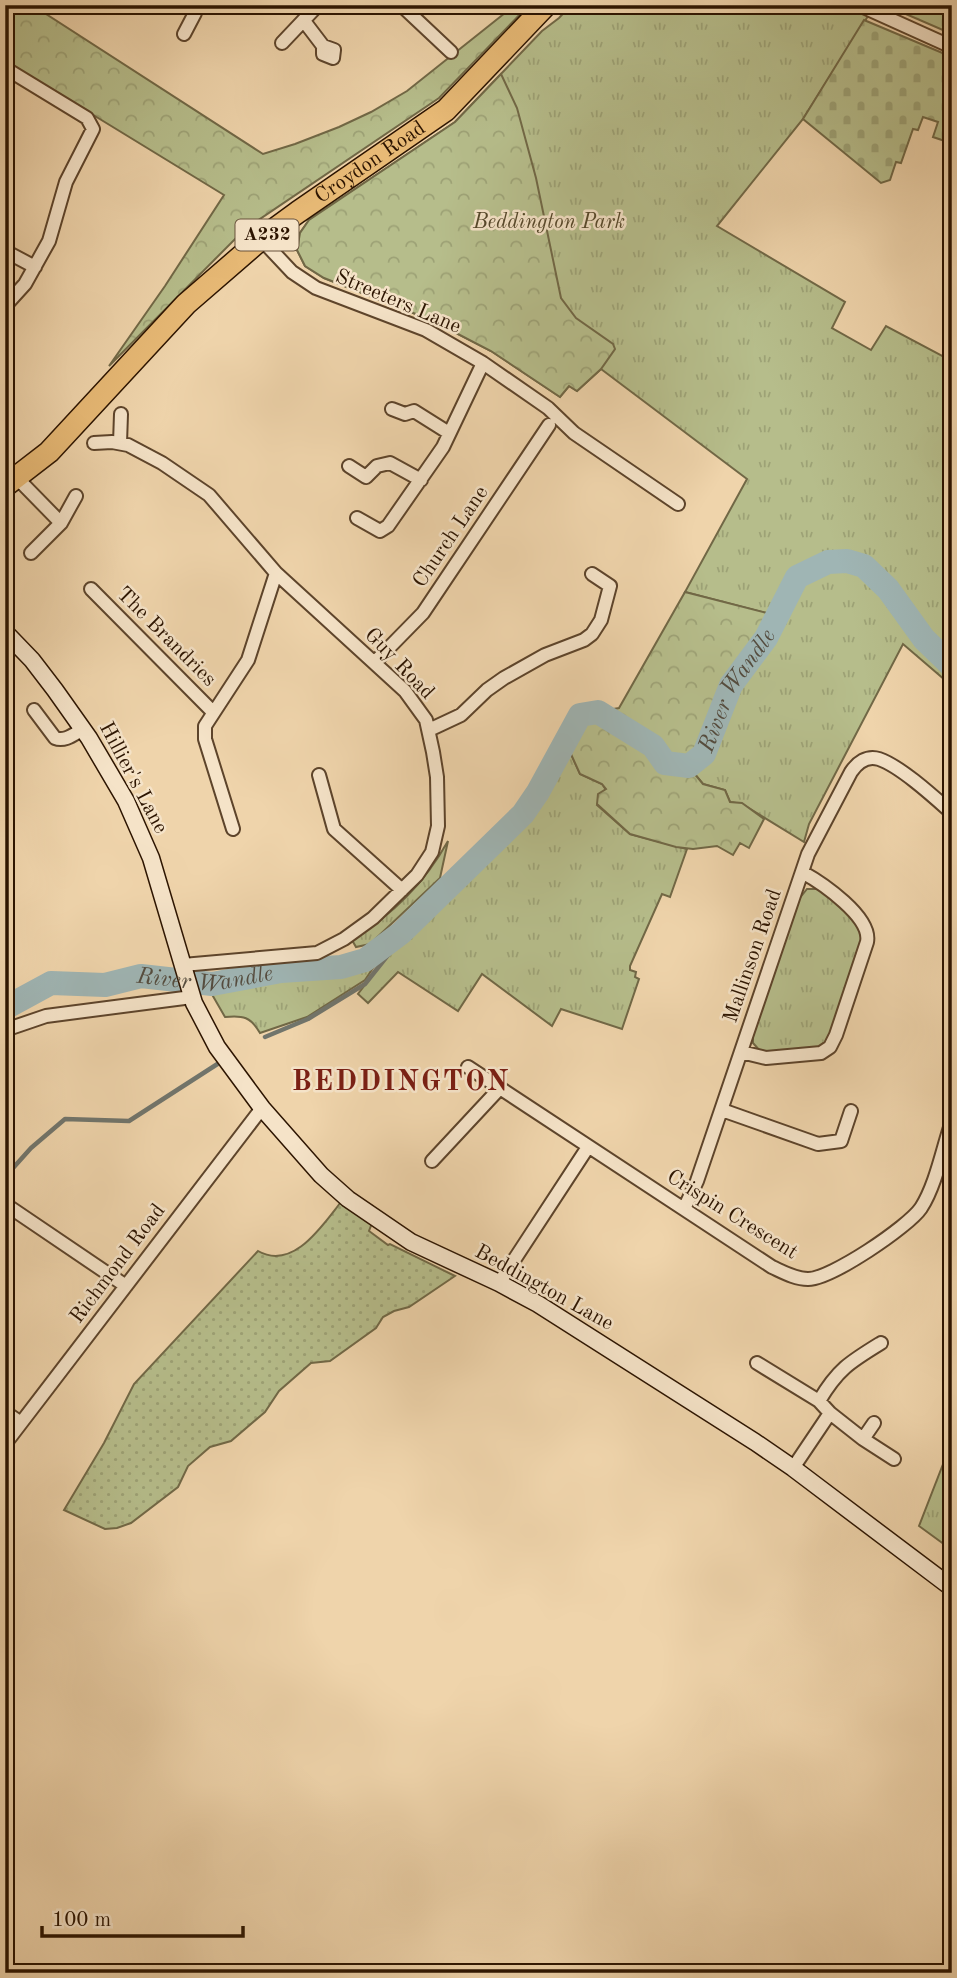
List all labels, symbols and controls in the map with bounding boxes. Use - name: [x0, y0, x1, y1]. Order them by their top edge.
- street label: Croydon Road: [311, 117, 429, 207]
- park label: Beddington Park: [472, 212, 625, 233]
- road number: A232: [236, 219, 298, 250]
- street label: Streeters Lane: [332, 266, 464, 338]
- street label: Church Lane: [410, 483, 492, 591]
- street label: The Brandries: [112, 583, 220, 691]
- street label: Guy Road: [360, 624, 438, 704]
- water label: River Wandle: [694, 626, 780, 756]
- street label: Hillier's Lane: [95, 719, 171, 837]
- street label: Mallinson Road: [720, 886, 786, 1026]
- water label: River Wandle: [134, 961, 275, 997]
- district label: BEDDINGTON: [292, 1069, 510, 1097]
- street label: Crispin Crescent: [663, 1166, 801, 1264]
- street label: Richmond Road: [66, 1200, 170, 1328]
- street label: Beddington Lane: [471, 1241, 617, 1335]
- scale bar: [42, 1894, 243, 1938]
- text: 100 m: [52, 1910, 111, 1931]

